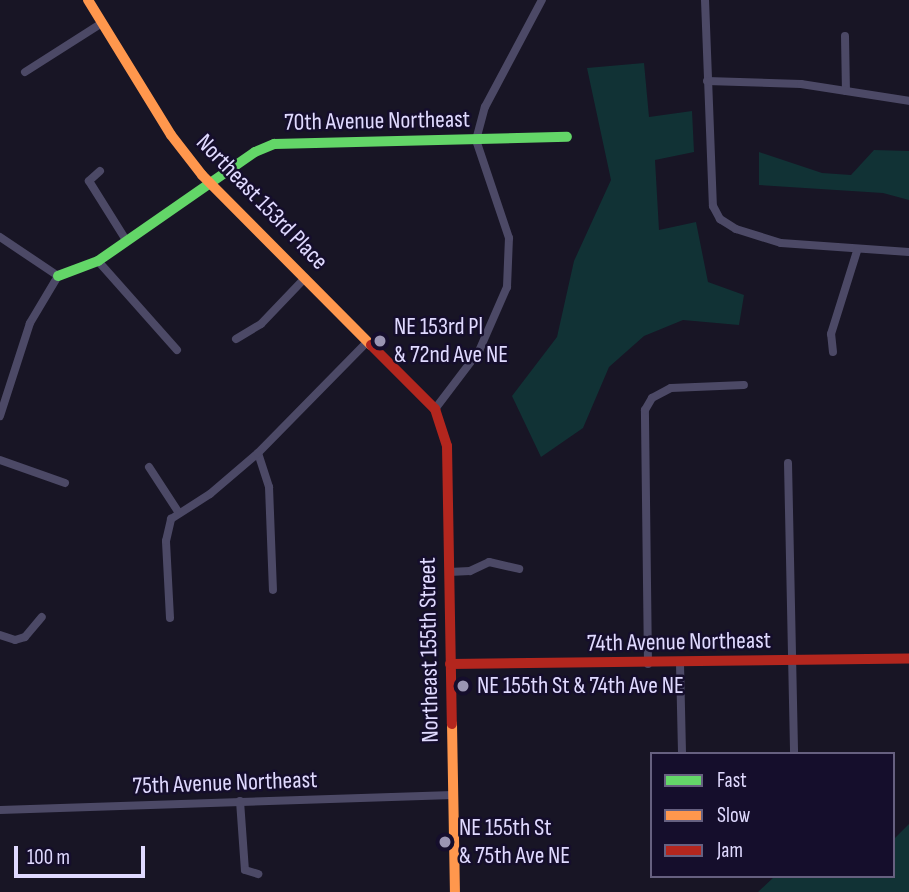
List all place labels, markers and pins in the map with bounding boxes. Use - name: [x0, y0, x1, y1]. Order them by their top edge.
- place label: NE 153rd Pl & 72nd Ave NE: [394, 313, 508, 369]
- marker: NE 153rd Pl & 72nd Ave NE: [372, 333, 388, 349]
- place label: NE 155th St & 74th Ave NE: [477, 672, 684, 700]
- marker: NE 155th St & 74th Ave NE: [455, 678, 471, 694]
- place label: NE 155th St & 75th Ave NE: [459, 814, 570, 870]
- marker: NE 155th St & 75th Ave NE: [437, 834, 453, 850]

